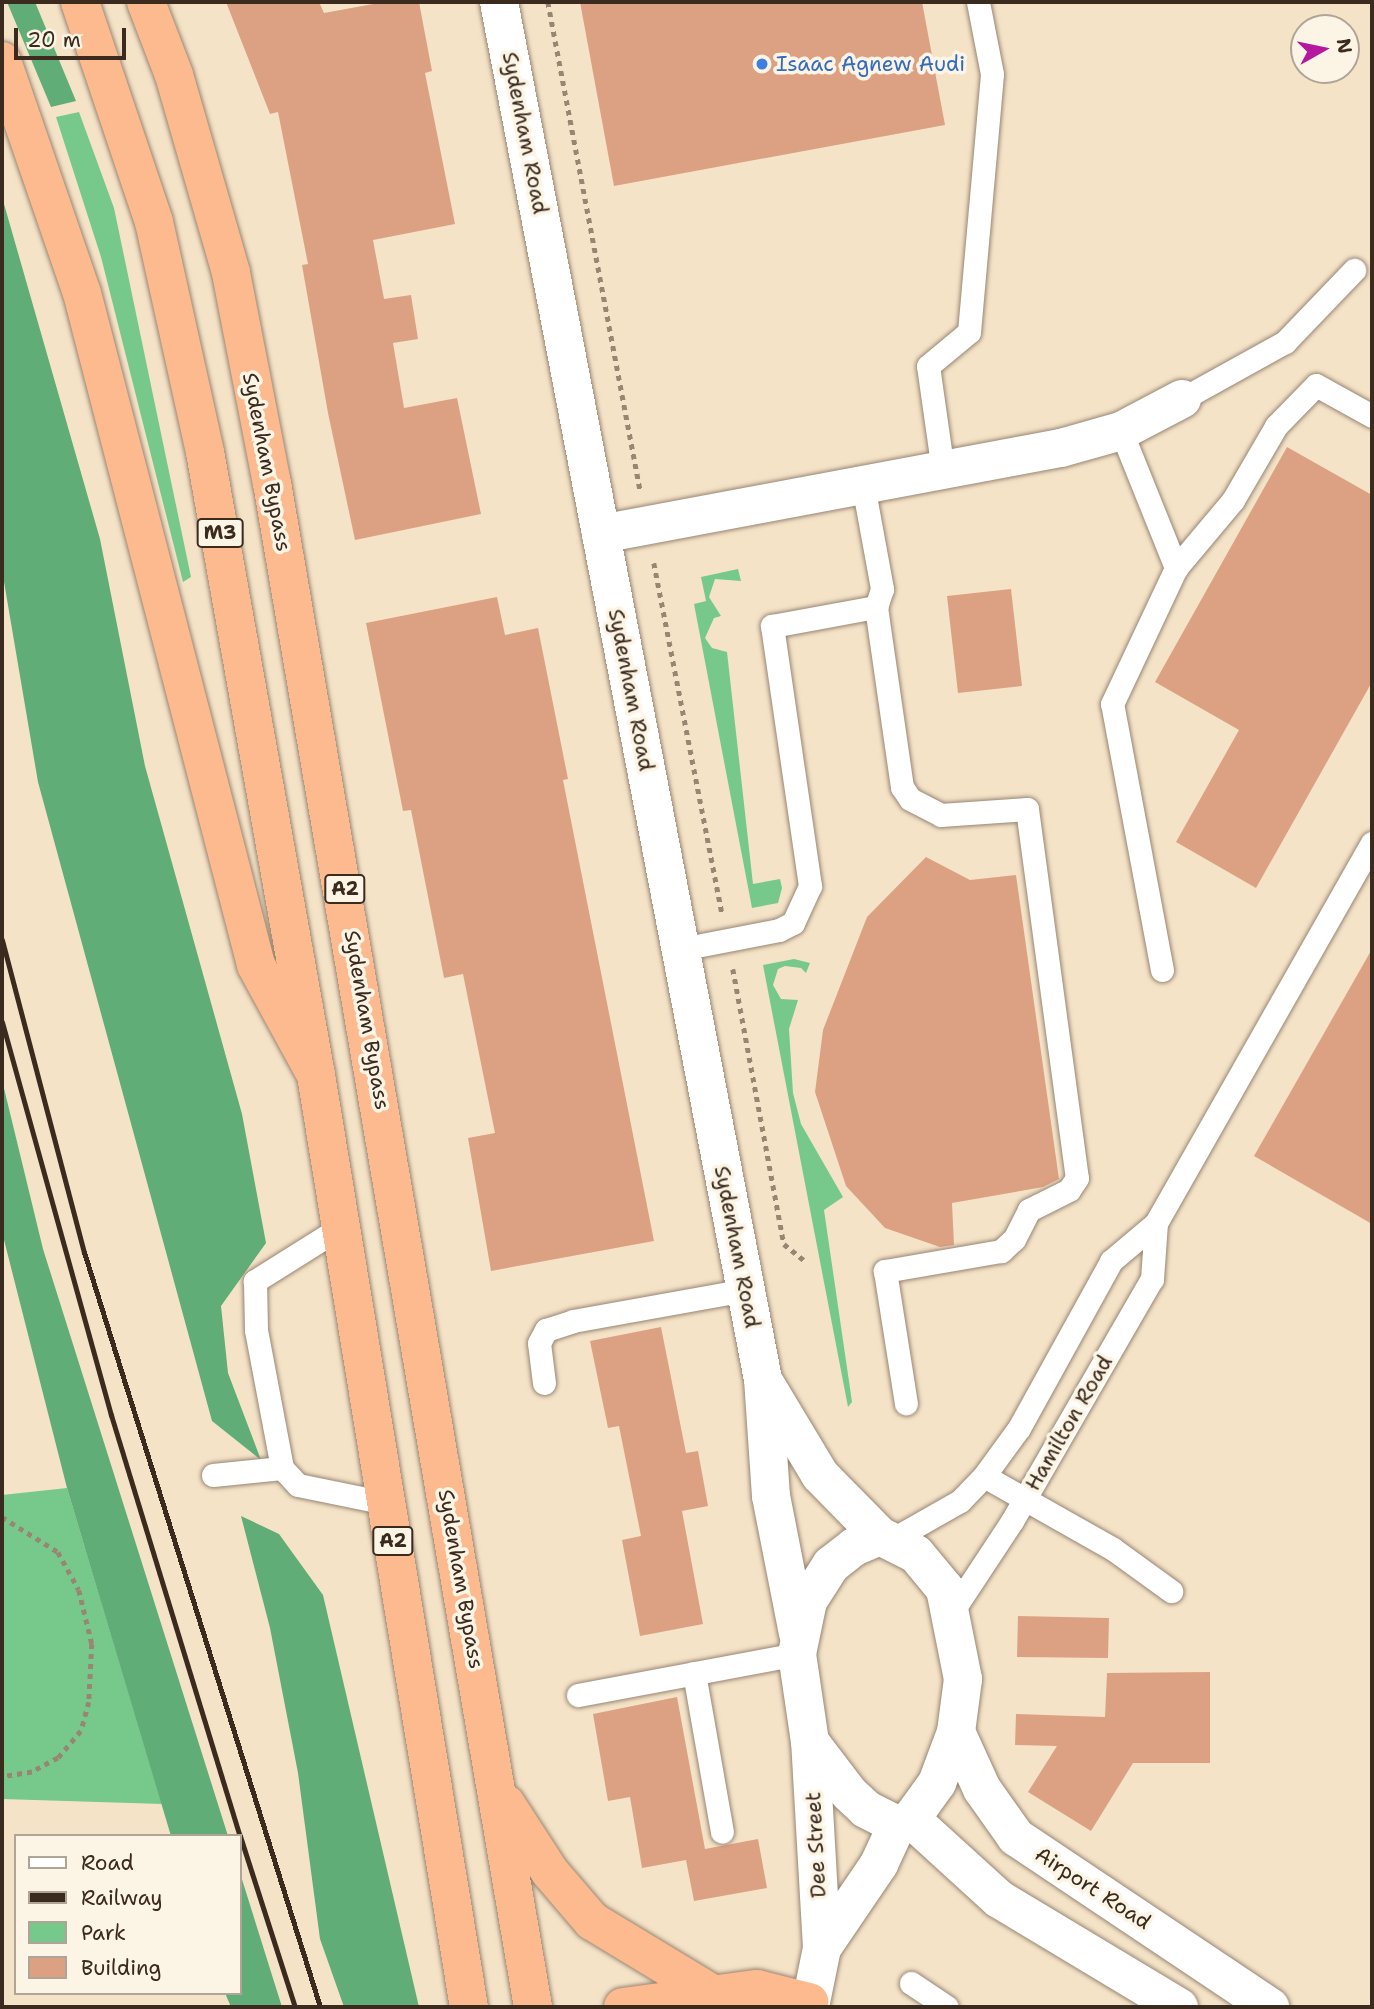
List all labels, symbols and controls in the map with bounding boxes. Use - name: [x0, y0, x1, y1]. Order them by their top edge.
- scale bar: [18, 14, 130, 58]
- north arrow: [1290, 14, 1360, 84]
- text: 20 m: [27, 26, 81, 54]
- text: N: [1331, 37, 1358, 55]
- street label: Sydenham Road: [497, 50, 553, 216]
- place label: Isaac Agnew Audi: [776, 51, 965, 77]
- marker: Isaac Agnew Audi: [754, 56, 770, 72]
- street label: Sydenham Bypass: [237, 370, 297, 554]
- road number: M3: [196, 518, 244, 548]
- street label: Sydenham Road: [603, 607, 659, 773]
- road number: A2: [324, 874, 366, 904]
- street label: Sydenham Bypass: [339, 928, 395, 1112]
- street label: Sydenham Road: [709, 1164, 765, 1330]
- street label: Hamilton Road: [1020, 1351, 1118, 1495]
- street label: Sydenham Bypass: [433, 1487, 489, 1671]
- road number: A2: [372, 1526, 414, 1556]
- street label: Dee Street: [801, 1791, 831, 1899]
- legend: [14, 1834, 242, 1995]
- street label: Airport Road: [1030, 1841, 1156, 1935]
- text: Road: [81, 1849, 134, 1877]
- text: Railway: [81, 1884, 163, 1912]
- text: Park: [81, 1919, 126, 1947]
- text: Building: [81, 1954, 161, 1982]

